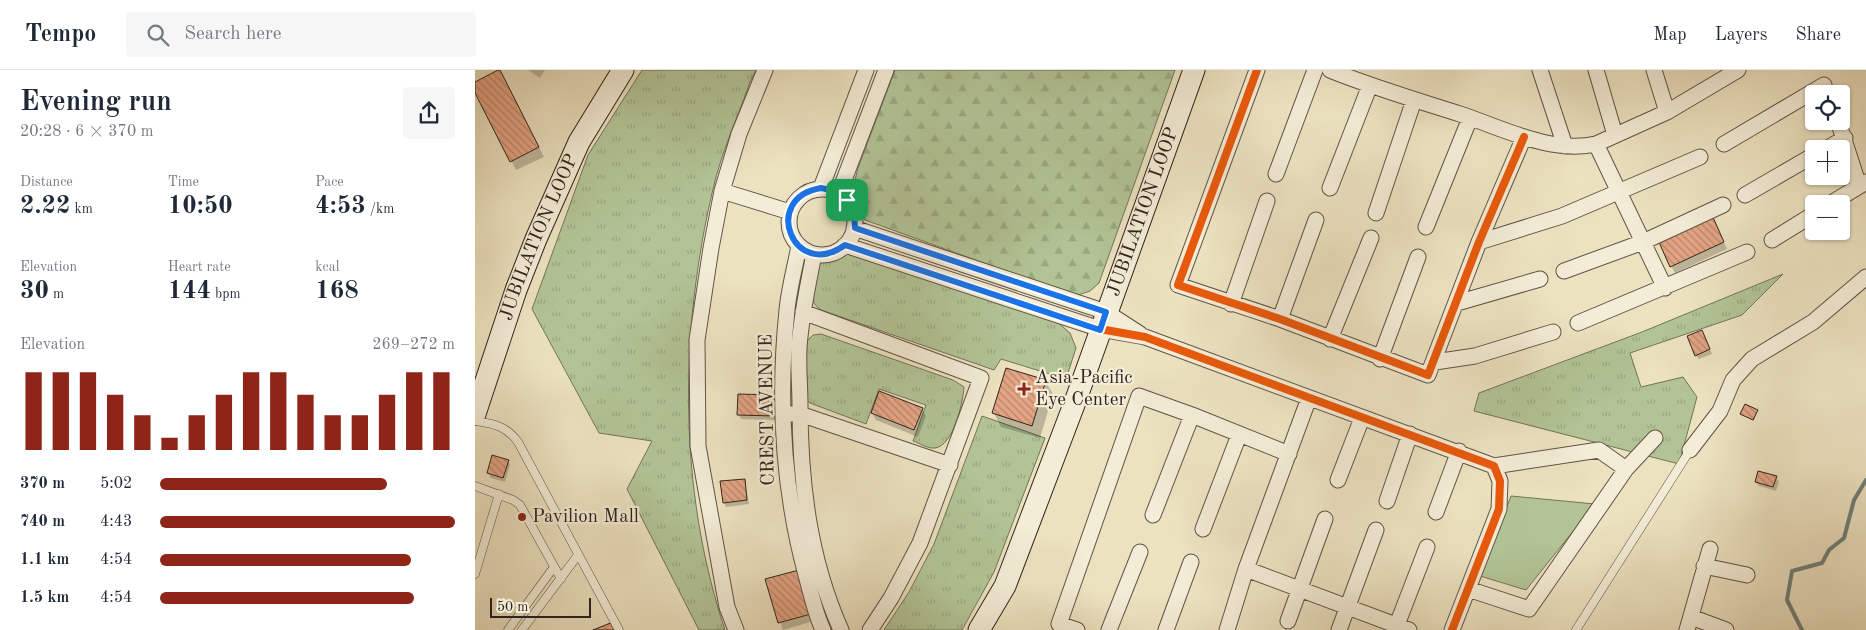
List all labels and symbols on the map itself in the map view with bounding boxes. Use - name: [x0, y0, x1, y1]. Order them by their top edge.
- street label: JUBILATION LOOP: [1104, 125, 1182, 299]
- street label: JUBILATION LOOP: [497, 151, 582, 323]
- pin: [826, 179, 868, 221]
- street label: CREST AVENUE: [757, 334, 779, 486]
- place label: Asia-Pacific Eye Center: [1035, 369, 1133, 410]
- marker: Asia-Pacific Eye Center: [1017, 382, 1031, 396]
- place label: Pavilion Mall: [532, 508, 639, 527]
- marker: Pavilion Mall: [516, 511, 528, 523]
- scale bar: [490, 595, 591, 618]

